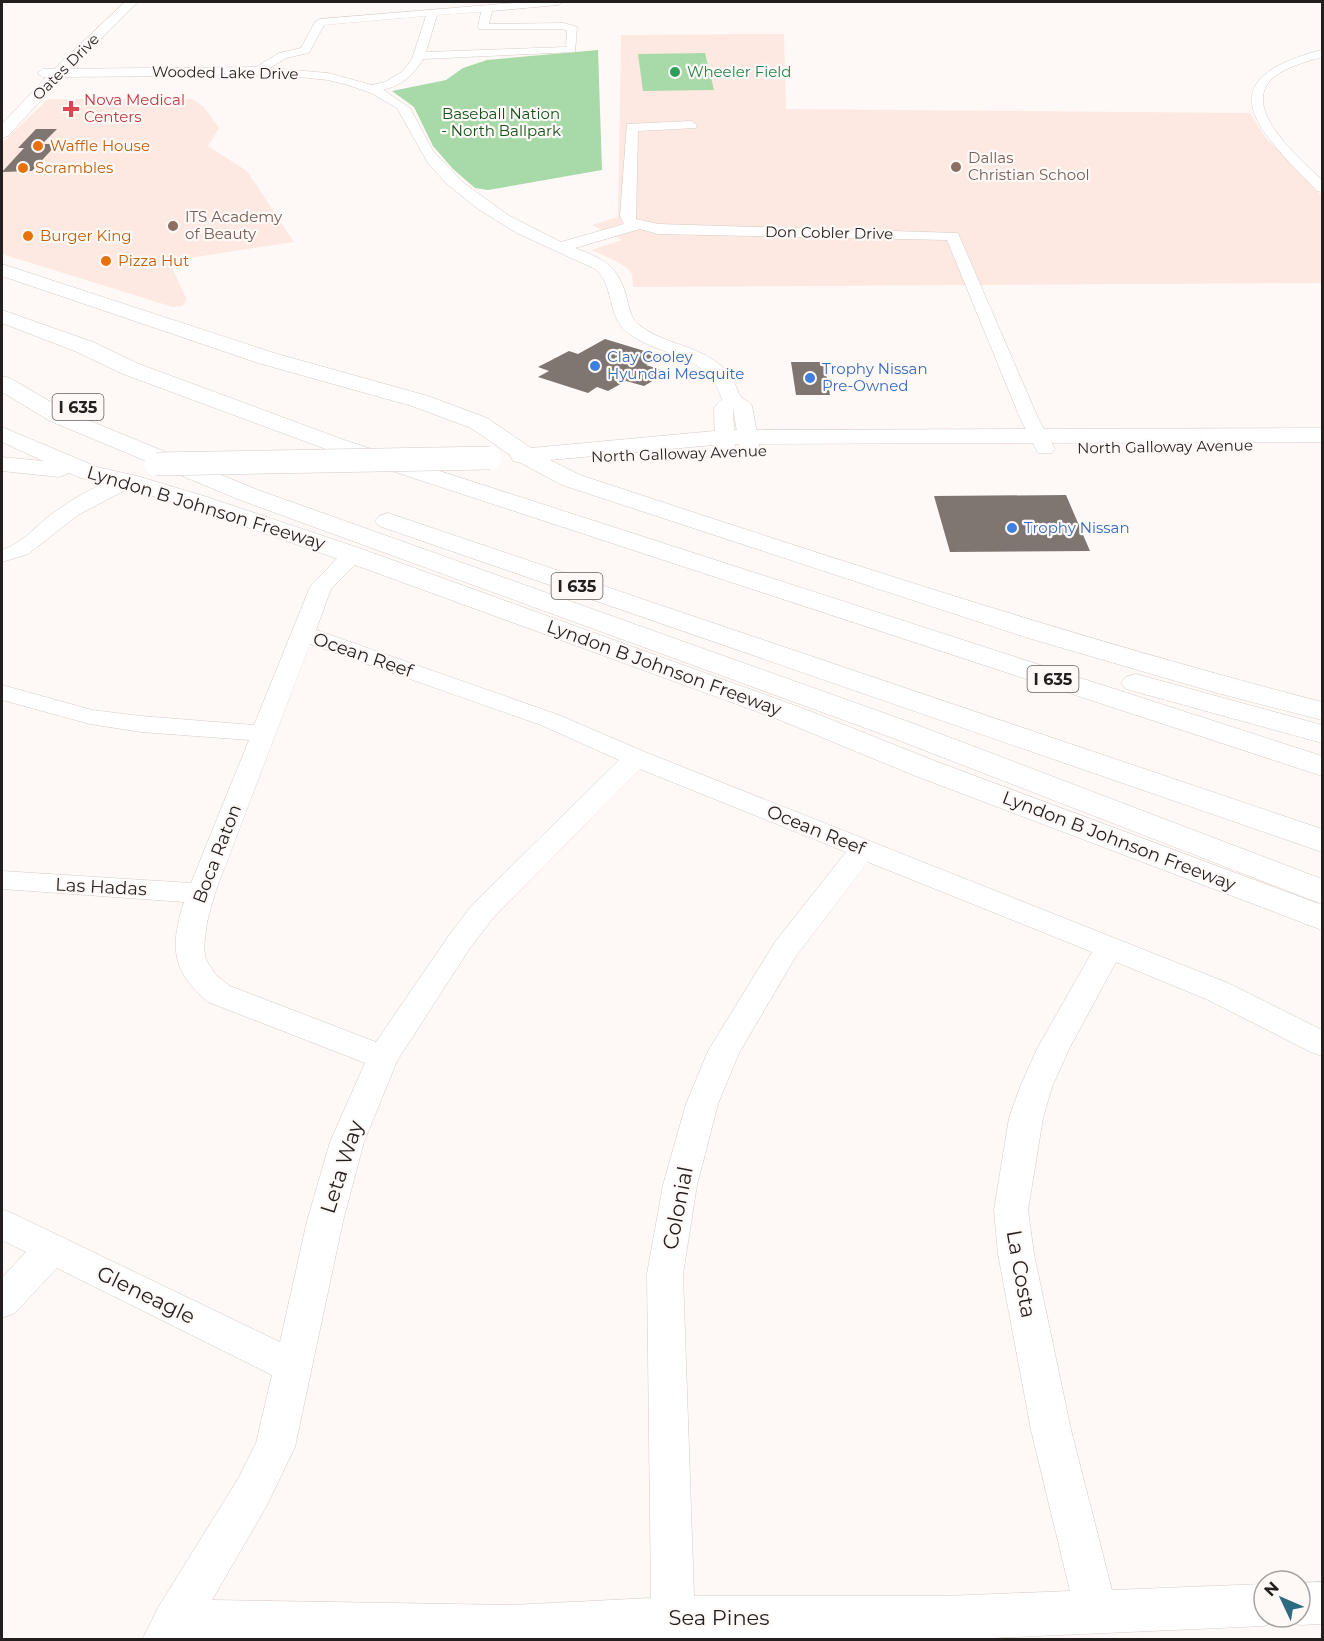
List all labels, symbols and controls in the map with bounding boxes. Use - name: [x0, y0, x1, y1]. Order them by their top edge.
- street label: Oates Drive: [28, 29, 103, 104]
- street label: Wooded Lake Drive: [152, 62, 298, 83]
- place label: Wheeler Field: [687, 62, 792, 81]
- marker: Wheeler Field: [668, 65, 682, 79]
- place label: Nova Medical Centers: [84, 90, 185, 126]
- marker: Nova Medical Centers: [62, 100, 80, 118]
- park label: Baseball Nation - North Ballpark: [441, 104, 561, 140]
- place label: Waffle House: [50, 136, 150, 155]
- marker: Waffle House: [31, 139, 45, 153]
- place label: Dallas Christian School: [968, 148, 1090, 184]
- place label: Scrambles: [35, 158, 113, 177]
- marker: Dallas Christian School: [949, 160, 963, 174]
- marker: Scrambles: [16, 161, 30, 175]
- place label: ITS Academy of Beauty: [185, 207, 283, 243]
- marker: ITS Academy of Beauty: [166, 219, 180, 233]
- street label: Don Cobler Drive: [765, 222, 893, 243]
- place label: Burger King: [40, 226, 132, 245]
- marker: Burger King: [21, 229, 35, 243]
- place label: Pizza Hut: [118, 251, 189, 270]
- marker: Pizza Hut: [99, 254, 113, 268]
- place label: Clay Cooley Hyundai Mesquite: [607, 347, 744, 383]
- marker: Clay Cooley Hyundai Mesquite: [588, 359, 602, 373]
- place label: Trophy Nissan Pre-Owned: [822, 359, 928, 395]
- marker: Trophy Nissan Pre-Owned: [803, 371, 817, 385]
- road number: I 635: [52, 394, 104, 420]
- street label: North Galloway Avenue: [1077, 435, 1253, 458]
- street label: North Galloway Avenue: [591, 441, 767, 466]
- street label: Lyndon B Johnson Freeway: [84, 461, 328, 555]
- place label: Trophy Nissan: [1024, 518, 1130, 537]
- marker: Trophy Nissan: [1005, 521, 1019, 535]
- road number: I 635: [552, 573, 602, 599]
- street label: Lyndon B Johnson Freeway: [544, 615, 785, 721]
- street label: Ocean Reef: [310, 628, 417, 683]
- road number: I 635: [1028, 666, 1078, 692]
- street label: Lyndon B Johnson Freeway: [999, 786, 1239, 896]
- street label: Ocean Reef: [764, 800, 869, 860]
- street label: Boca Raton: [188, 801, 246, 907]
- street label: Las Hadas: [55, 874, 148, 900]
- street label: Leta Way: [315, 1117, 369, 1217]
- street label: Colonial: [657, 1164, 698, 1252]
- street label: La Costa: [1001, 1228, 1041, 1320]
- street label: Gleneagle: [93, 1260, 199, 1329]
- north arrow: [1252, 1569, 1312, 1629]
- text: N: [1260, 1578, 1283, 1600]
- street label: Sea Pines: [668, 1605, 770, 1630]

